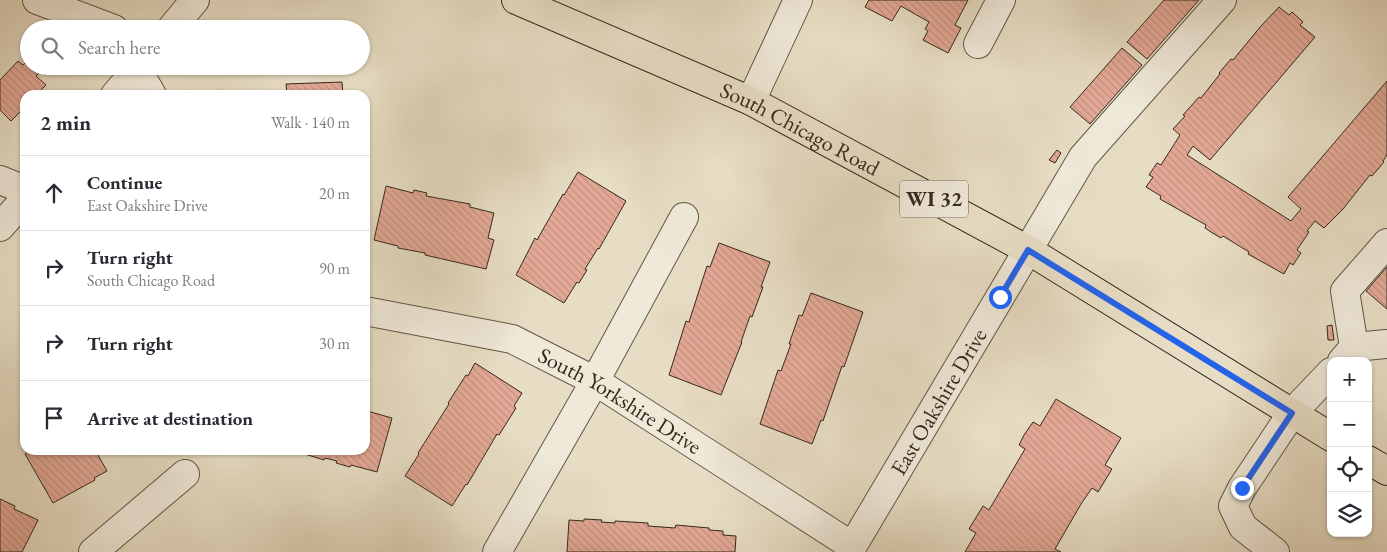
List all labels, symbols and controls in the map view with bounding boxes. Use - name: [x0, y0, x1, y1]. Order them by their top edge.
- search box: [20, 20, 370, 75]
- icon: search: [38, 34, 66, 62]
- text: Search here: [78, 35, 160, 60]
- street label: South Chicago Road: [716, 76, 885, 183]
- text: 2 min: [40, 109, 91, 136]
- text: Walk · 140 m: [271, 112, 350, 133]
- text: Continue: [87, 170, 162, 195]
- icon: ahead: [40, 179, 68, 207]
- road number: WI 32: [900, 180, 968, 218]
- text: 20 m: [319, 183, 350, 204]
- text: East Oakshire Drive: [87, 195, 208, 216]
- text: Turn right: [87, 245, 173, 270]
- icon: right: [40, 254, 68, 282]
- text: 90 m: [319, 258, 350, 279]
- text: South Chicago Road: [87, 270, 215, 291]
- route start: [989, 286, 1012, 309]
- street label: East Oakshire Drive: [884, 322, 994, 481]
- icon: right: [40, 329, 68, 357]
- text: Turn right: [87, 331, 173, 356]
- text: 30 m: [319, 333, 350, 354]
- street label: South Yorkshire Drive: [533, 341, 707, 461]
- map controls: [1327, 357, 1372, 537]
- button: +: [1327, 357, 1372, 402]
- button: −: [1327, 402, 1372, 447]
- icon: arrive: [40, 404, 68, 432]
- text: Arrive at destination: [87, 406, 253, 431]
- button: locate: [1327, 447, 1372, 492]
- route end: [1231, 477, 1254, 500]
- button: layers: [1327, 492, 1372, 537]

